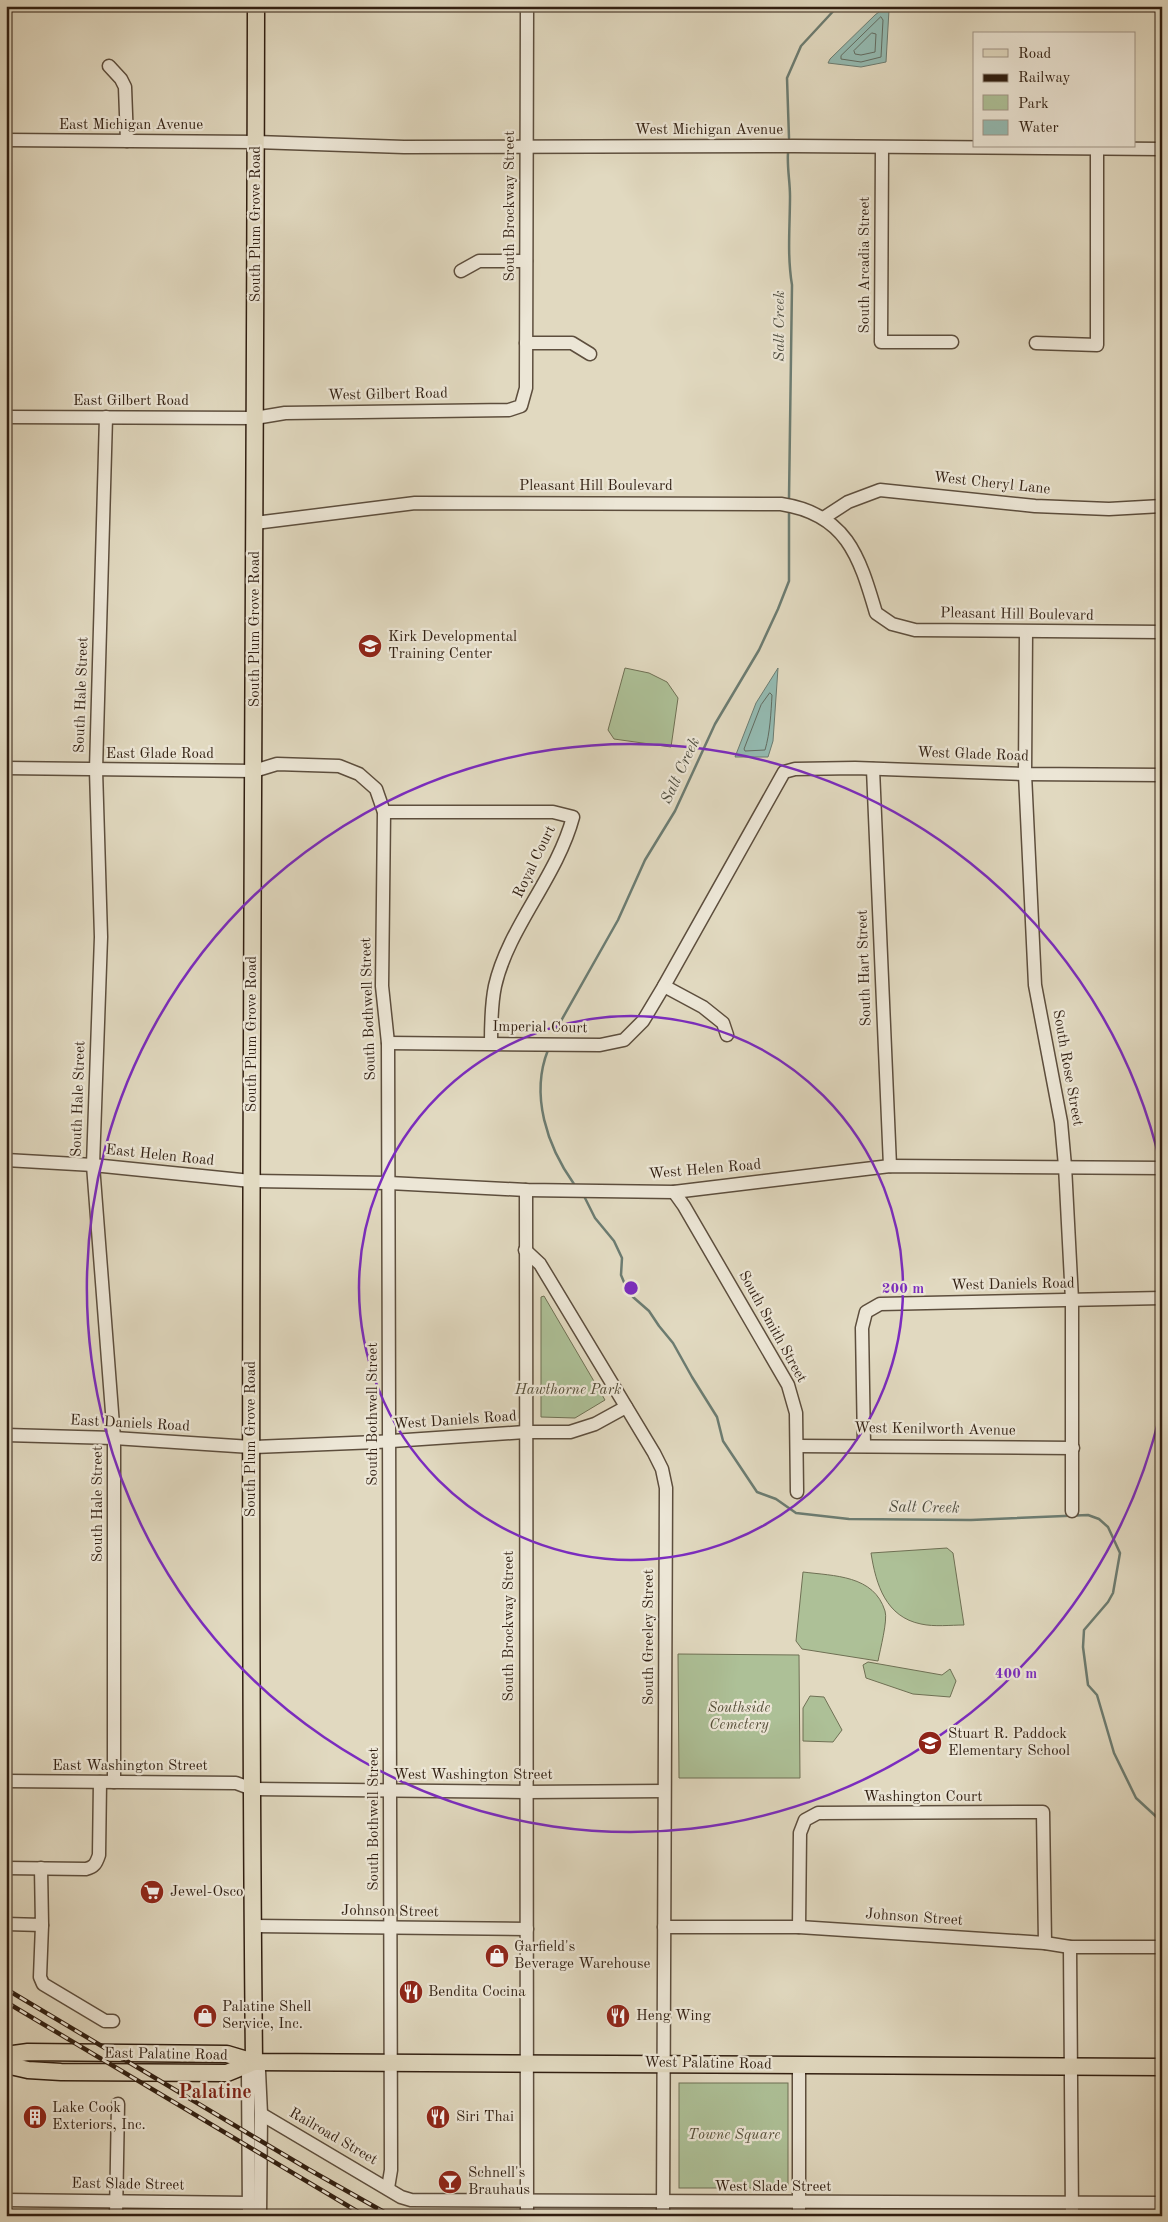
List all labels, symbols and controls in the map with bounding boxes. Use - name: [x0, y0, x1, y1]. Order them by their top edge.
- legend: [973, 32, 1136, 148]
- text: Road: [1018, 47, 1052, 62]
- text: Railway: [1018, 71, 1071, 86]
- text: Park: [1018, 97, 1049, 112]
- street label: East Michigan Avenue: [59, 118, 203, 133]
- text: Water: [1018, 121, 1059, 136]
- street label: West Michigan Avenue: [635, 123, 783, 138]
- street label: South Brockway Street: [503, 131, 518, 281]
- street label: South Plum Grove Road: [249, 146, 264, 302]
- street label: South Arcadia Street: [858, 196, 873, 334]
- water label: Salt Creek: [772, 290, 788, 362]
- street label: West Gilbert Road: [328, 386, 448, 404]
- street label: East Gilbert Road: [73, 394, 189, 409]
- street label: West Cheryl Lane: [933, 470, 1051, 498]
- street label: Pleasant Hill Boulevard: [519, 479, 673, 494]
- street label: South Plum Grove Road: [248, 551, 263, 707]
- street label: Pleasant Hill Boulevard: [940, 606, 1094, 624]
- place label: Kirk Developmental Training Center: [388, 630, 517, 662]
- school or university icon: Kirk Developmental Training Center: [357, 633, 383, 659]
- street label: South Hale Street: [72, 637, 92, 753]
- water label: Salt Creek: [659, 735, 703, 807]
- street label: West Glade Road: [917, 746, 1029, 764]
- street label: East Glade Road: [106, 747, 214, 762]
- street label: Royal Court: [511, 824, 559, 900]
- street label: South Hart Street: [855, 909, 875, 1027]
- street label: South Bothwell Street: [359, 937, 379, 1081]
- street label: South Plum Grove Road: [245, 956, 260, 1112]
- street label: South Rose Street: [1049, 1009, 1085, 1127]
- street label: Imperial Court: [492, 1020, 588, 1036]
- street label: South Hale Street: [69, 1041, 89, 1157]
- street label: East Helen Road: [105, 1143, 215, 1169]
- street label: West Helen Road: [648, 1158, 762, 1182]
- street label: South Smith Street: [735, 1269, 809, 1385]
- street label: West Daniels Road: [951, 1276, 1075, 1294]
- centre of rings: [622, 1279, 640, 1297]
- text: 200 m: [882, 1282, 924, 1297]
- street label: South Bothwell Street: [366, 1342, 381, 1486]
- street label: South Plum Grove Road: [244, 1361, 259, 1517]
- park label: Hawthorne Park: [514, 1383, 621, 1398]
- street label: West Daniels Road: [393, 1409, 517, 1433]
- street label: East Daniels Road: [70, 1413, 191, 1435]
- street label: West Kenilworth Avenue: [854, 1421, 1016, 1439]
- street label: South Hale Street: [91, 1446, 106, 1562]
- water label: Salt Creek: [888, 1499, 960, 1517]
- street label: South Brockway Street: [502, 1551, 517, 1701]
- street label: South Greeley Street: [642, 1569, 657, 1705]
- text: 400 m: [995, 1667, 1037, 1682]
- park label: Southside Cemetery: [708, 1701, 770, 1733]
- place label: Stuart R. Paddock Elementary School: [948, 1727, 1070, 1759]
- school or university icon: Stuart R. Paddock Elementary School: [917, 1730, 943, 1756]
- street label: South Bothwell Street: [367, 1747, 382, 1891]
- street label: East Washington Street: [52, 1759, 208, 1774]
- street label: West Washington Street: [393, 1768, 553, 1783]
- street label: Washington Court: [863, 1790, 983, 1805]
- supermarket icon: Jewel-Osco: [139, 1879, 165, 1905]
- place label: Jewel-Osco: [170, 1885, 243, 1900]
- street label: Johnson Street: [341, 1904, 439, 1920]
- street label: Johnson Street: [865, 1907, 963, 1929]
- place label: Garfield's Beverage Warehouse: [514, 1940, 651, 1972]
- shop icon: Garfield's Beverage Warehouse: [484, 1943, 510, 1969]
- restaurant icon: Bendita Cocina: [398, 1979, 424, 2005]
- place label: Bendita Cocina: [428, 1985, 526, 2000]
- place label: Palatine Shell Service, Inc.: [222, 2000, 311, 2032]
- shop icon: Palatine Shell Service, Inc.: [192, 2003, 218, 2029]
- restaurant icon: Heng Wing: [605, 2003, 631, 2029]
- place label: Heng Wing: [636, 2009, 711, 2024]
- street label: East Palatine Road: [104, 2046, 228, 2064]
- street label: West Palatine Road: [644, 2055, 772, 2073]
- district label: Palatine: [178, 2083, 252, 2103]
- place label: Lake Cook Exteriors, Inc.: [52, 2101, 146, 2133]
- building icon: Lake Cook Exteriors, Inc.: [22, 2104, 48, 2130]
- restaurant icon: Siri Thai: [425, 2104, 451, 2130]
- street label: Railroad Street: [286, 2106, 380, 2168]
- place label: Siri Thai: [456, 2110, 514, 2125]
- park label: Towne Square: [688, 2128, 780, 2143]
- place label: Schnell's Brauhaus: [468, 2166, 530, 2198]
- bar icon: Schnell's Brauhaus: [437, 2169, 463, 2195]
- street label: East Slade Street: [71, 2177, 185, 2193]
- street label: West Slade Street: [715, 2180, 831, 2195]

